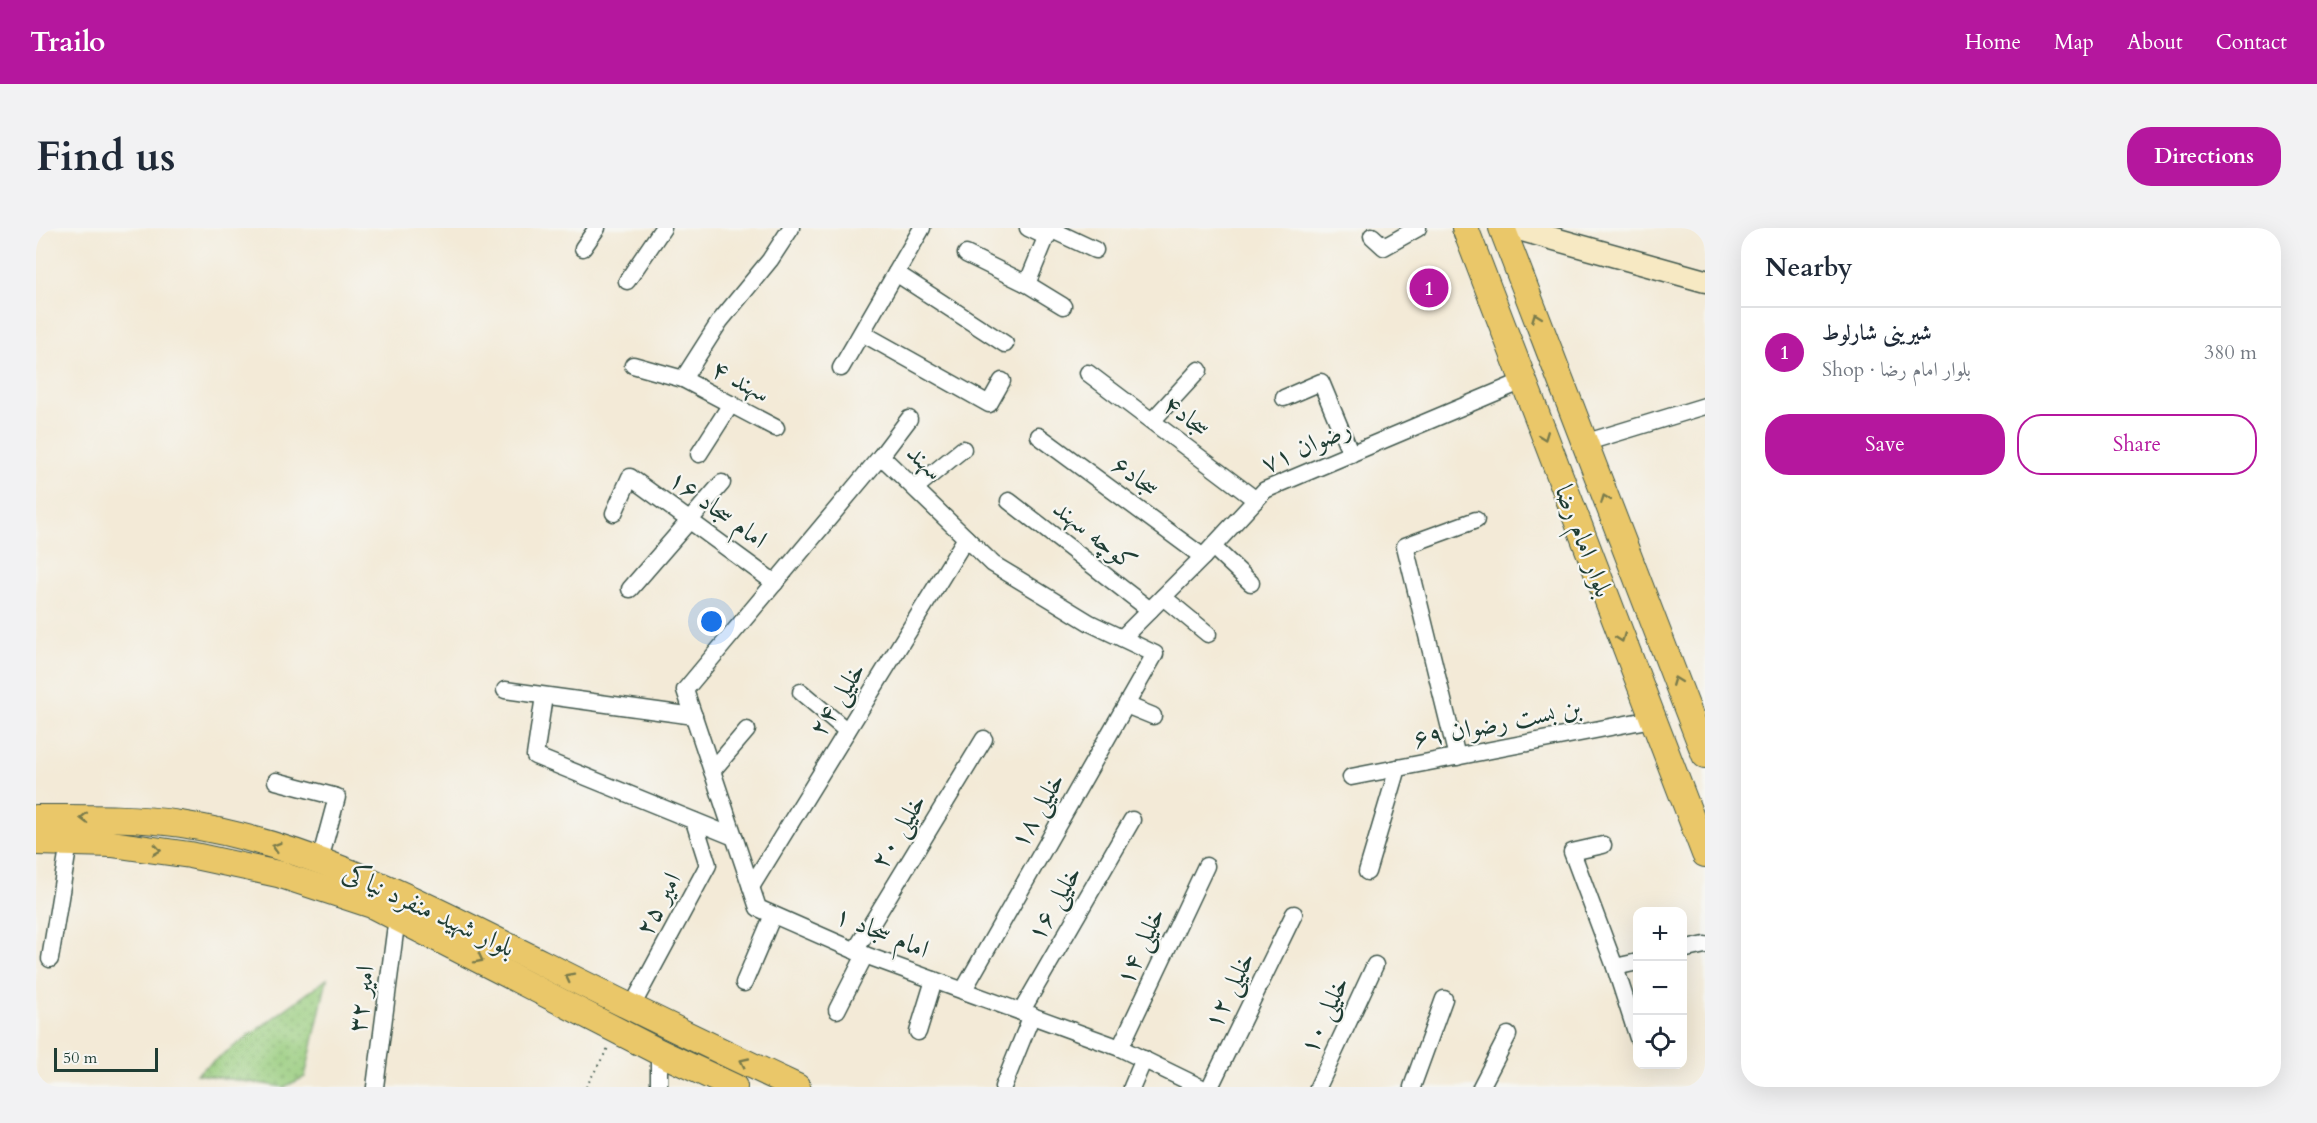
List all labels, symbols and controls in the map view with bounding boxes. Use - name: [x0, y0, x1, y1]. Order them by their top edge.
- text: Trailo: [30, 23, 105, 61]
- text: Home: [1965, 28, 2021, 57]
- text: Map: [2054, 28, 2094, 57]
- text: About: [2127, 28, 2183, 57]
- text: Contact: [2216, 28, 2287, 57]
- button: Directions: [2127, 127, 2281, 186]
- text: Find us: [36, 128, 176, 185]
- text: Nearby: [1765, 250, 1853, 285]
- pin: 1: [1410, 266, 1448, 310]
- one-way arrow: [1531, 312, 1543, 323]
- text: شیرینی شارلوط: [1822, 318, 1932, 348]
- text: 1: [1779, 339, 1790, 366]
- text: 380 m: [2204, 339, 2257, 366]
- street label: سهند ۴: [706, 351, 776, 411]
- text: Shop · بلوار امام رضا: [1822, 356, 1971, 383]
- street label: سجاد۴: [1156, 387, 1218, 445]
- street label: رضوان ۷۱: [1255, 411, 1357, 481]
- button: Save: [1765, 414, 2005, 475]
- button: Share: [2017, 414, 2257, 475]
- one-way arrow: [1537, 430, 1549, 441]
- street label: سهند: [899, 436, 951, 488]
- street label: سجاد۶: [1105, 447, 1167, 505]
- street label: امام سجاد ۱۶: [659, 461, 774, 561]
- street label: بلوار امام رضا: [1542, 480, 1621, 604]
- street label: كوچه سهند: [1046, 491, 1144, 579]
- one-way arrow: [1600, 494, 1613, 505]
- your location: [697, 607, 726, 636]
- one-way arrow: [1613, 632, 1626, 643]
- street label: خلیلی ۲۴: [800, 655, 874, 744]
- one-way arrow: [1671, 676, 1683, 687]
- street label: بن بست رضوان ۶۹: [1410, 690, 1584, 756]
- street label: خلیلی ۱۸: [1001, 766, 1073, 855]
- street label: خلیلی ۲۰: [862, 787, 935, 876]
- one-way arrow: [79, 812, 88, 824]
- one-way arrow: [271, 842, 282, 854]
- one-way arrow: [152, 844, 162, 856]
- street label: بلوار شهید منفرد نیاکی: [337, 855, 521, 965]
- street label: خلیلی ۱۶: [1018, 859, 1090, 948]
- street label: امیر ۲۵: [627, 866, 689, 942]
- street label: امام سجاد ۱: [828, 897, 934, 971]
- street label: خلیلی ۱۴: [1107, 901, 1174, 991]
- map controls: [1633, 907, 1687, 1069]
- button: +: [1633, 907, 1687, 961]
- street label: خلیلی ۱۲: [1195, 946, 1264, 1035]
- one-way arrow: [473, 952, 483, 963]
- button: −: [1633, 961, 1687, 1015]
- street label: امیر ۳۲: [339, 963, 383, 1035]
- street label: خلیلی ۱۰: [1291, 970, 1358, 1060]
- one-way arrow: [564, 972, 575, 984]
- button: locate: [1633, 1015, 1687, 1069]
- scale bar: [54, 1045, 158, 1072]
- text: 50 m: [63, 1047, 97, 1069]
- one-way arrow: [739, 1057, 750, 1069]

